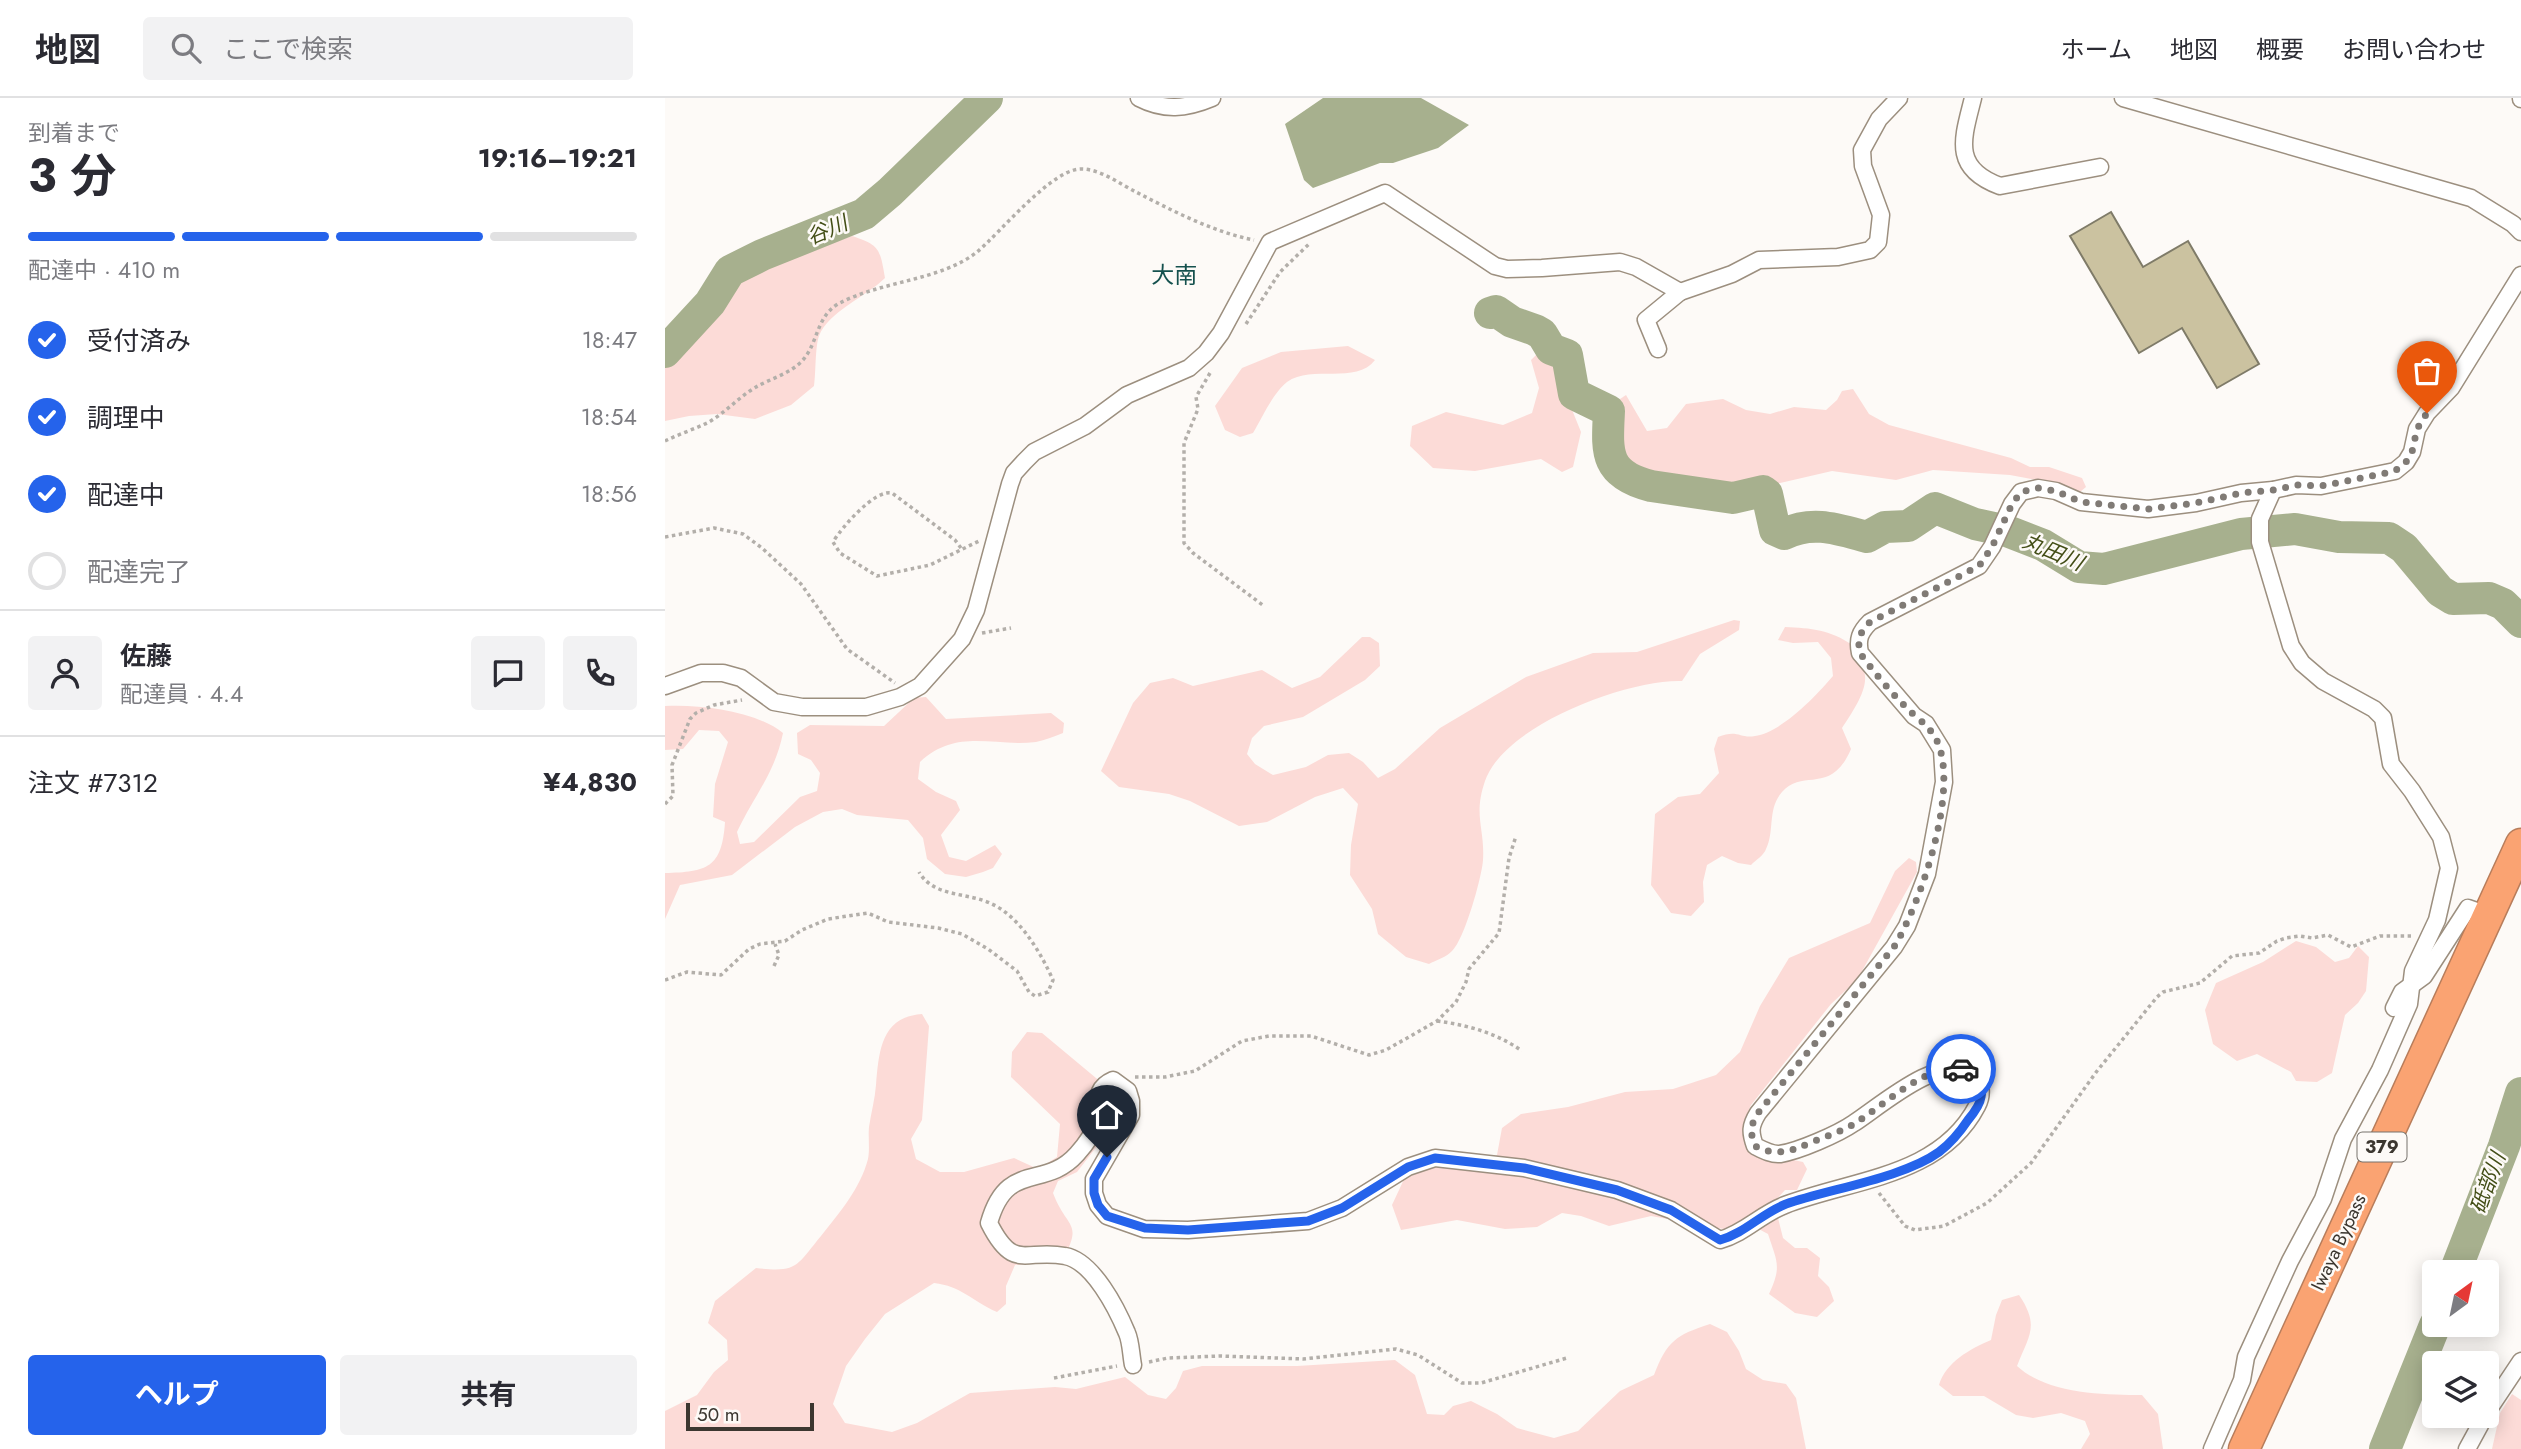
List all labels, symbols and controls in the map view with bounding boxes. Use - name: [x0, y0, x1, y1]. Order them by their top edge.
- search box: [143, 17, 633, 80]
- text: 地図: [35, 26, 101, 73]
- icon: search: [167, 29, 205, 67]
- text: ここで検索: [223, 30, 353, 68]
- text: ホーム: [2061, 32, 2132, 67]
- text: 地図: [2170, 32, 2218, 67]
- text: 概要: [2256, 32, 2304, 67]
- text: お問い合わせ: [2342, 32, 2486, 67]
- text: 到着まで: [28, 116, 120, 150]
- text: 19:16–19:21: [478, 139, 637, 177]
- text: 3 分: [28, 143, 116, 209]
- water label: 谷川: [802, 207, 854, 252]
- text: 配達中 · 410 m: [28, 253, 180, 287]
- district label: 大南: [1151, 258, 1197, 292]
- icon: check: [28, 321, 66, 359]
- text: 受付済み: [87, 322, 191, 360]
- text: 18:47: [582, 323, 637, 357]
- pin: [2397, 341, 2457, 413]
- icon: bag: [2408, 352, 2446, 390]
- icon: check: [28, 398, 66, 436]
- text: 調理中: [87, 399, 165, 437]
- text: 18:54: [581, 400, 637, 434]
- icon: check: [28, 475, 66, 513]
- text: 配達中: [87, 476, 165, 514]
- text: 18:56: [581, 477, 637, 511]
- water label: 丸田川: [2018, 526, 2090, 579]
- text: 配達完了: [87, 553, 191, 591]
- button: person: [28, 636, 102, 710]
- button: chat: [471, 636, 545, 710]
- button: phone: [563, 636, 637, 710]
- text: 佐藤: [120, 637, 172, 675]
- text: 配達員 · 4.4: [120, 677, 243, 711]
- text: ¥4,830: [543, 763, 637, 801]
- text: 注文 #7312: [28, 764, 158, 802]
- courier: [1926, 1034, 1996, 1104]
- icon: car: [1942, 1050, 1980, 1088]
- pin: [1077, 1085, 1137, 1157]
- icon: home: [1088, 1096, 1126, 1134]
- road number: 379: [2357, 1132, 2407, 1162]
- water label: 砥部川: [2463, 1146, 2514, 1218]
- street label: Iwaya Bypass: [2304, 1189, 2373, 1295]
- north arrow: [2422, 1260, 2499, 1337]
- map controls: [2422, 1260, 2499, 1428]
- button: layers: [2422, 1351, 2499, 1428]
- button: ヘルプ: [28, 1355, 326, 1435]
- button: 共有: [340, 1355, 637, 1435]
- scale bar: [686, 1400, 814, 1432]
- text: 50 m: [697, 1401, 740, 1428]

